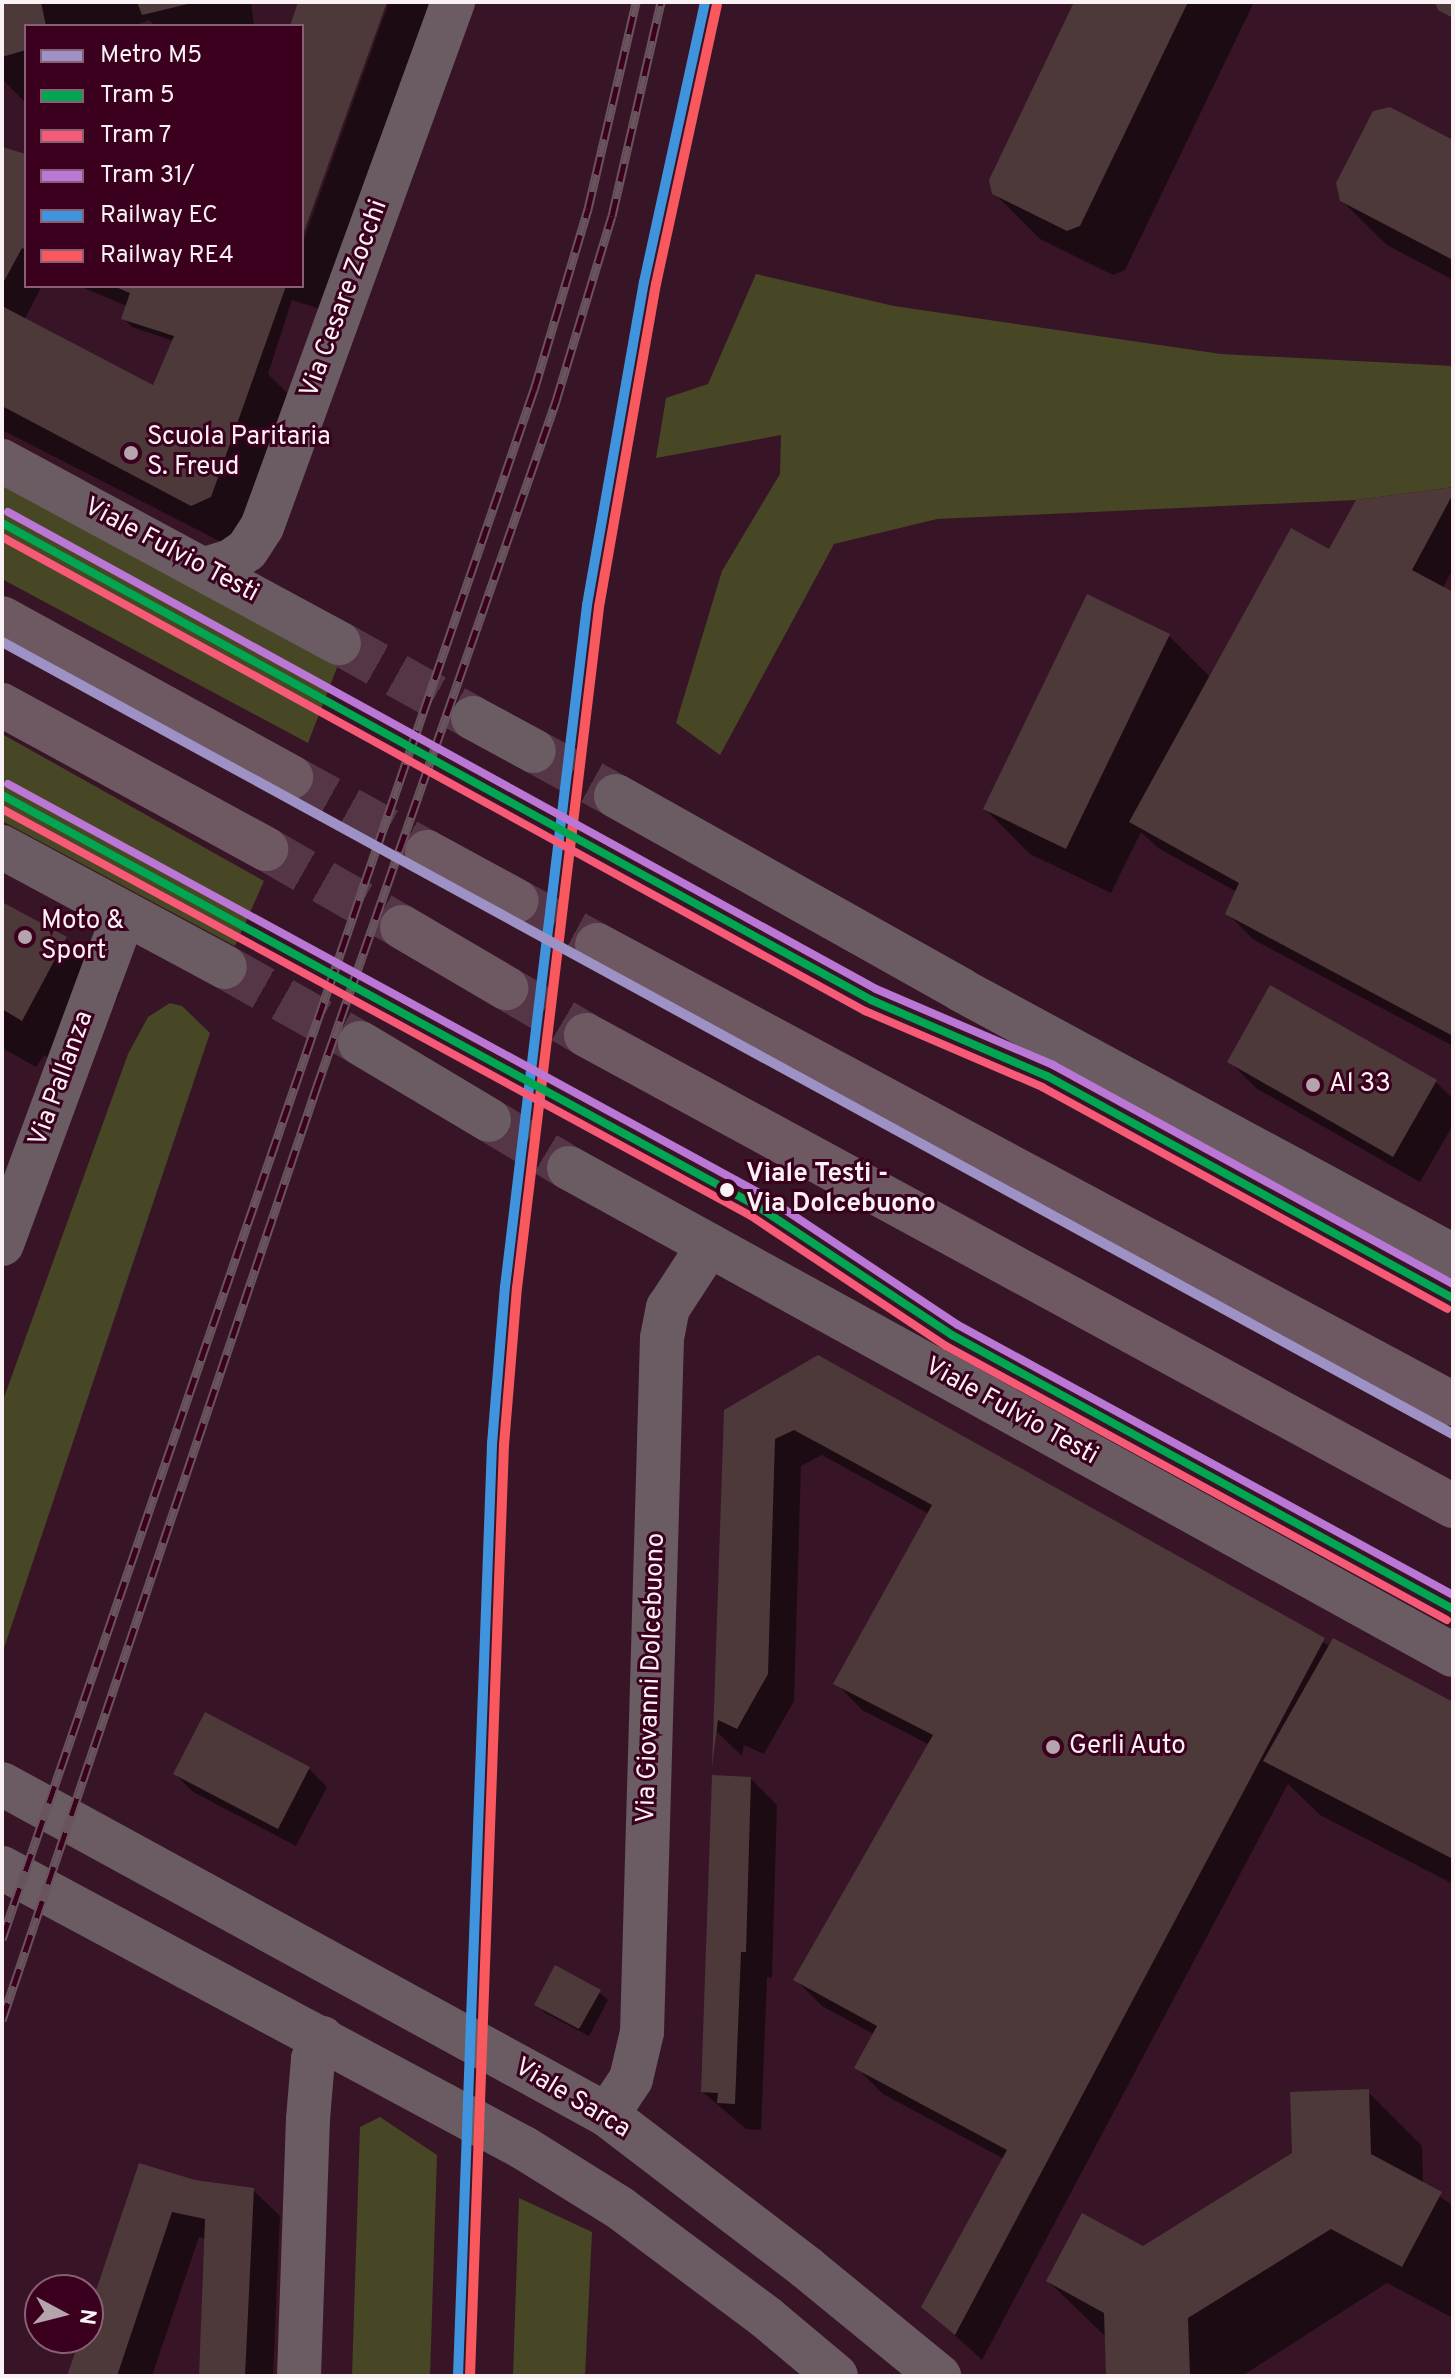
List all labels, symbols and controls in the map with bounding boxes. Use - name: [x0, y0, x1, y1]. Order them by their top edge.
- legend: [24, 24, 304, 288]
- text: Metro M5: [100, 41, 202, 71]
- text: Tram 5: [100, 81, 175, 111]
- text: Tram 7: [100, 121, 171, 151]
- text: Tram 31/: [100, 161, 195, 191]
- street label: Via Cesare Zocchi: [295, 196, 395, 402]
- text: Railway EC: [100, 201, 218, 231]
- text: Railway RE4: [100, 241, 234, 271]
- place label: Scuola Paritaria S. Freud: [147, 422, 331, 484]
- marker: Scuola Paritaria S. Freud: [122, 444, 140, 462]
- street label: Viale Fulvio Testi: [78, 492, 264, 610]
- place label: Moto & Sport: [41, 906, 124, 968]
- marker: Moto & Sport: [16, 928, 34, 946]
- street label: Via Pallanza: [23, 1007, 101, 1151]
- place label: Al 33: [1329, 1069, 1391, 1101]
- marker: Al 33: [1304, 1076, 1322, 1094]
- place label: Viale Testi - Via Dolcebuono: [746, 1159, 936, 1220]
- marker: Viale Testi - Via Dolcebuono: [715, 1178, 739, 1202]
- street label: Viale Fulvio Testi: [919, 1351, 1103, 1473]
- street label: Via Giovanni Dolcebuono: [631, 1532, 673, 1824]
- place label: Gerli Auto: [1069, 1731, 1187, 1763]
- marker: Gerli Auto: [1044, 1738, 1062, 1756]
- street label: Viale Sarca: [508, 2052, 636, 2146]
- north arrow: [24, 2274, 104, 2354]
- text: N: [72, 2307, 101, 2326]

